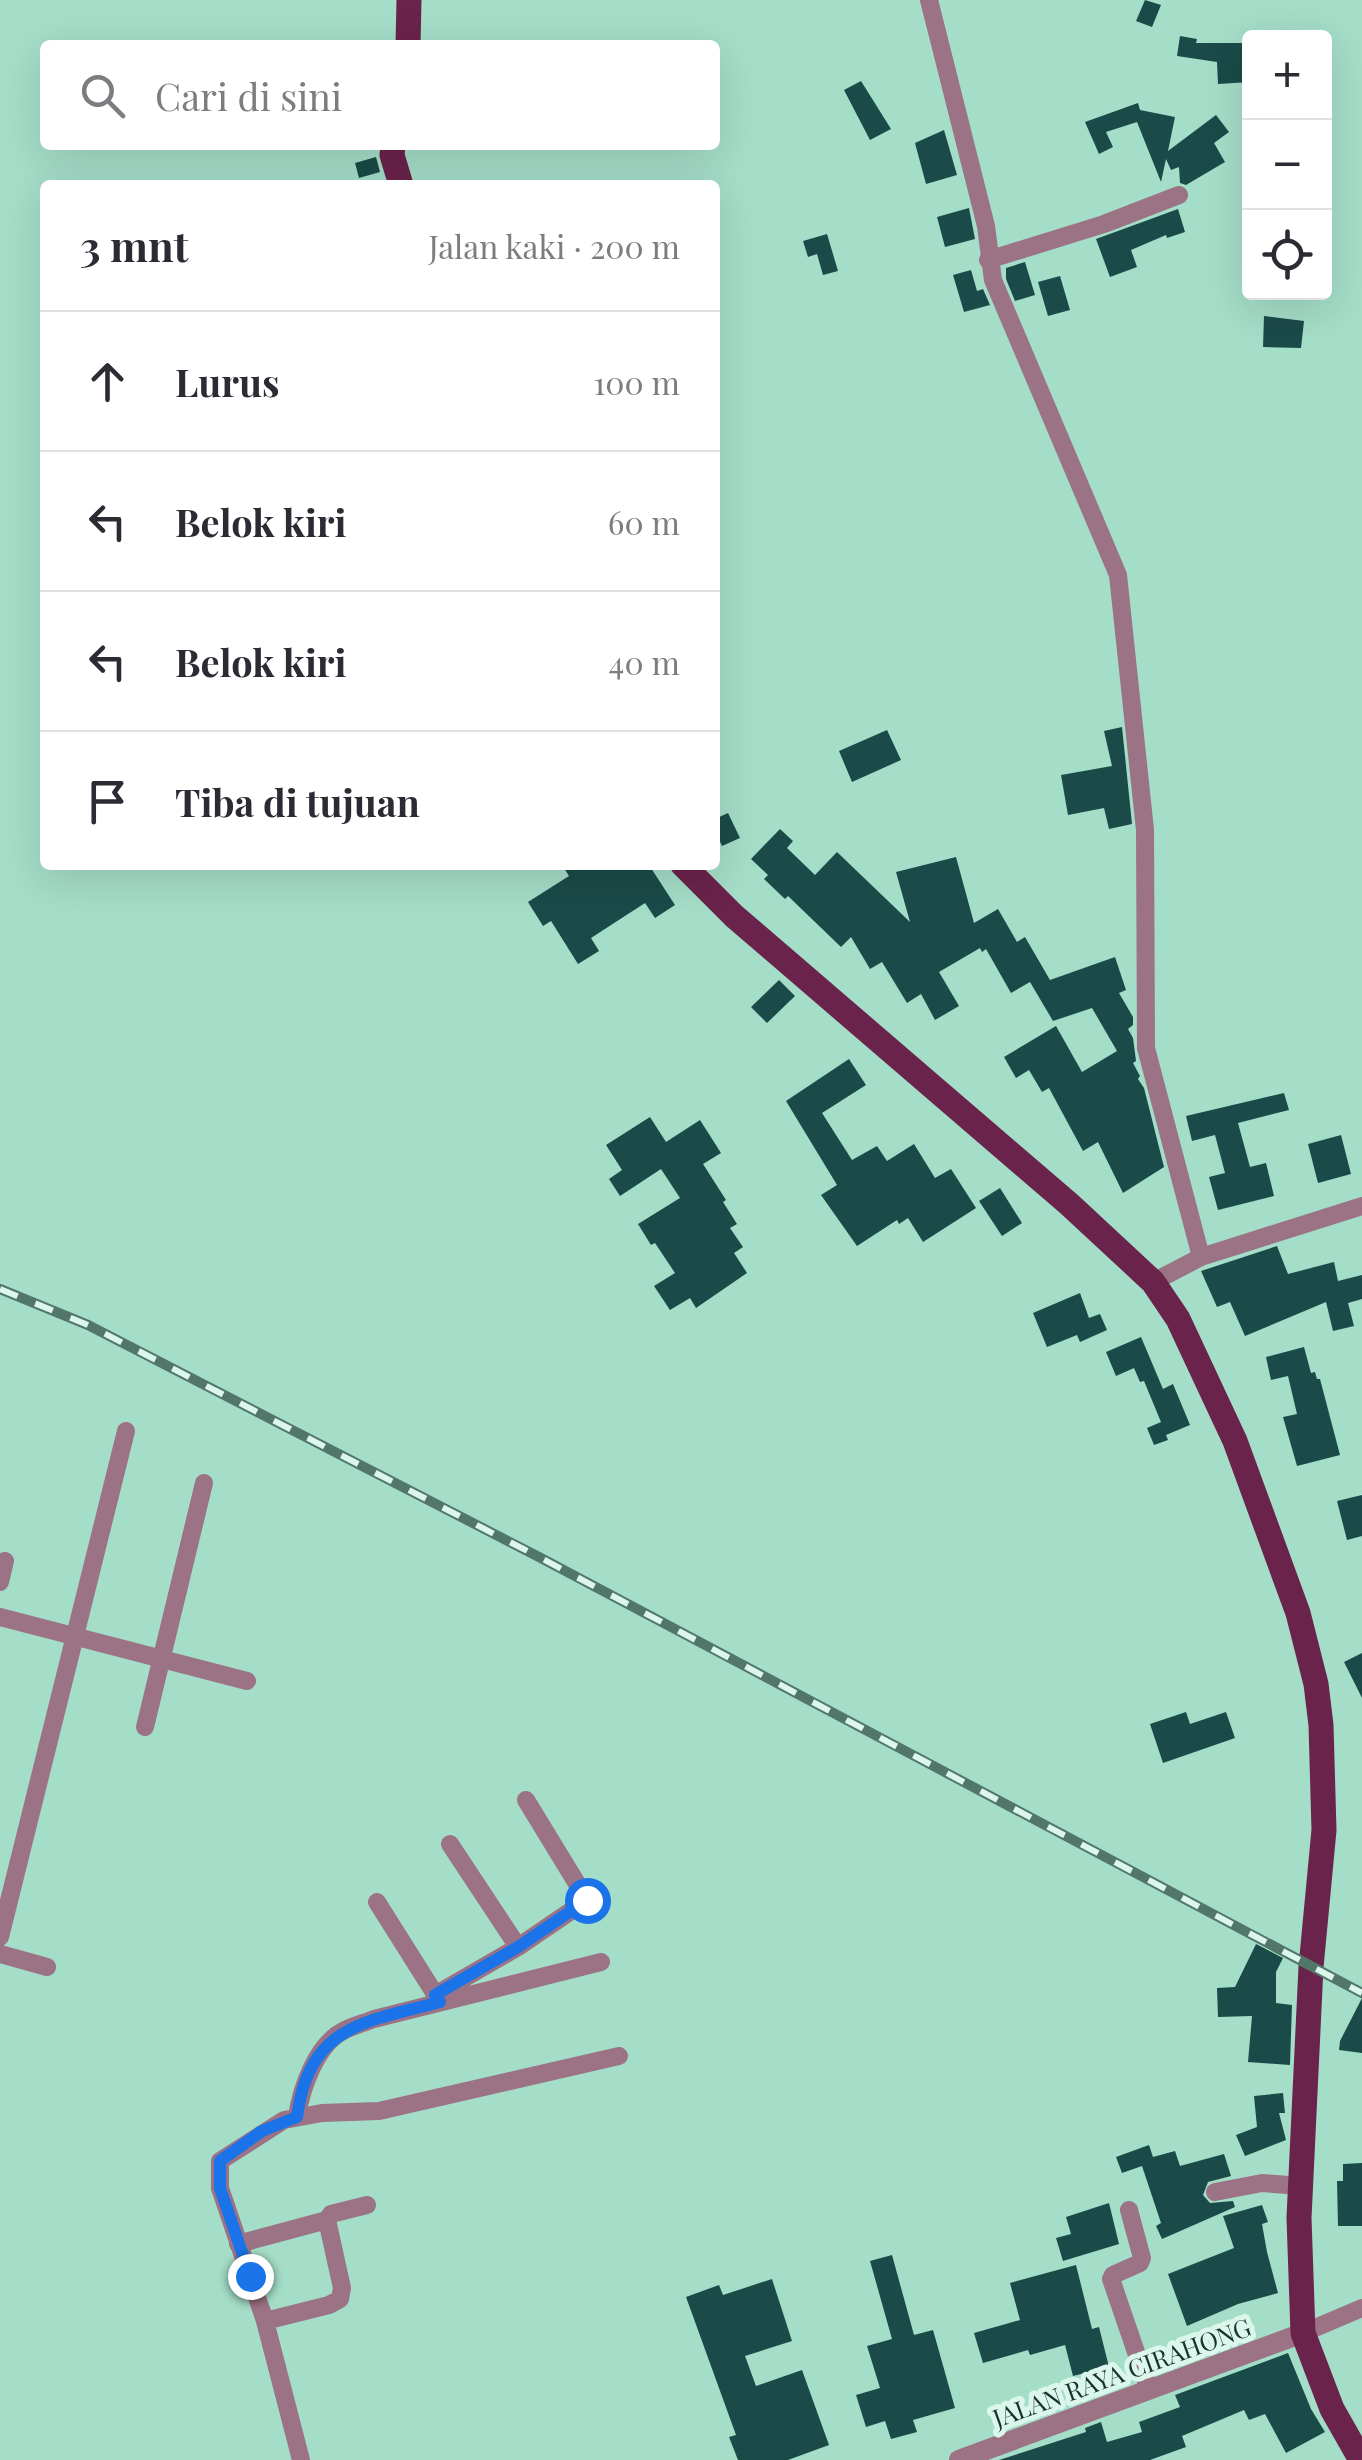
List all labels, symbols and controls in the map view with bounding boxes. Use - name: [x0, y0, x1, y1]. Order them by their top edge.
- map controls: [1242, 30, 1332, 300]
- button: +: [1242, 30, 1332, 120]
- search box: [40, 40, 720, 150]
- icon: search: [75, 68, 130, 123]
- text: Cari di sini: [155, 70, 342, 121]
- button: −: [1242, 120, 1332, 210]
- button: locate: [1242, 210, 1332, 300]
- text: 3 mnt: [80, 217, 189, 273]
- text: Jalan kaki · 200 m: [428, 224, 680, 267]
- icon: ahead: [80, 354, 135, 409]
- text: Lurus: [175, 356, 280, 407]
- text: 100 m: [593, 360, 680, 403]
- icon: left: [80, 494, 135, 549]
- text: Belok kiri: [175, 496, 347, 547]
- text: 60 m: [608, 500, 680, 543]
- icon: left: [80, 634, 135, 689]
- text: Belok kiri: [175, 636, 347, 687]
- text: 40 m: [609, 640, 680, 683]
- icon: arrive: [80, 774, 135, 829]
- text: Tiba di tujuan: [175, 776, 420, 827]
- route start: [565, 1878, 611, 1924]
- route end: [228, 2254, 274, 2300]
- street label: JALAN RAYA CIRAHONG: [987, 2309, 1255, 2434]

